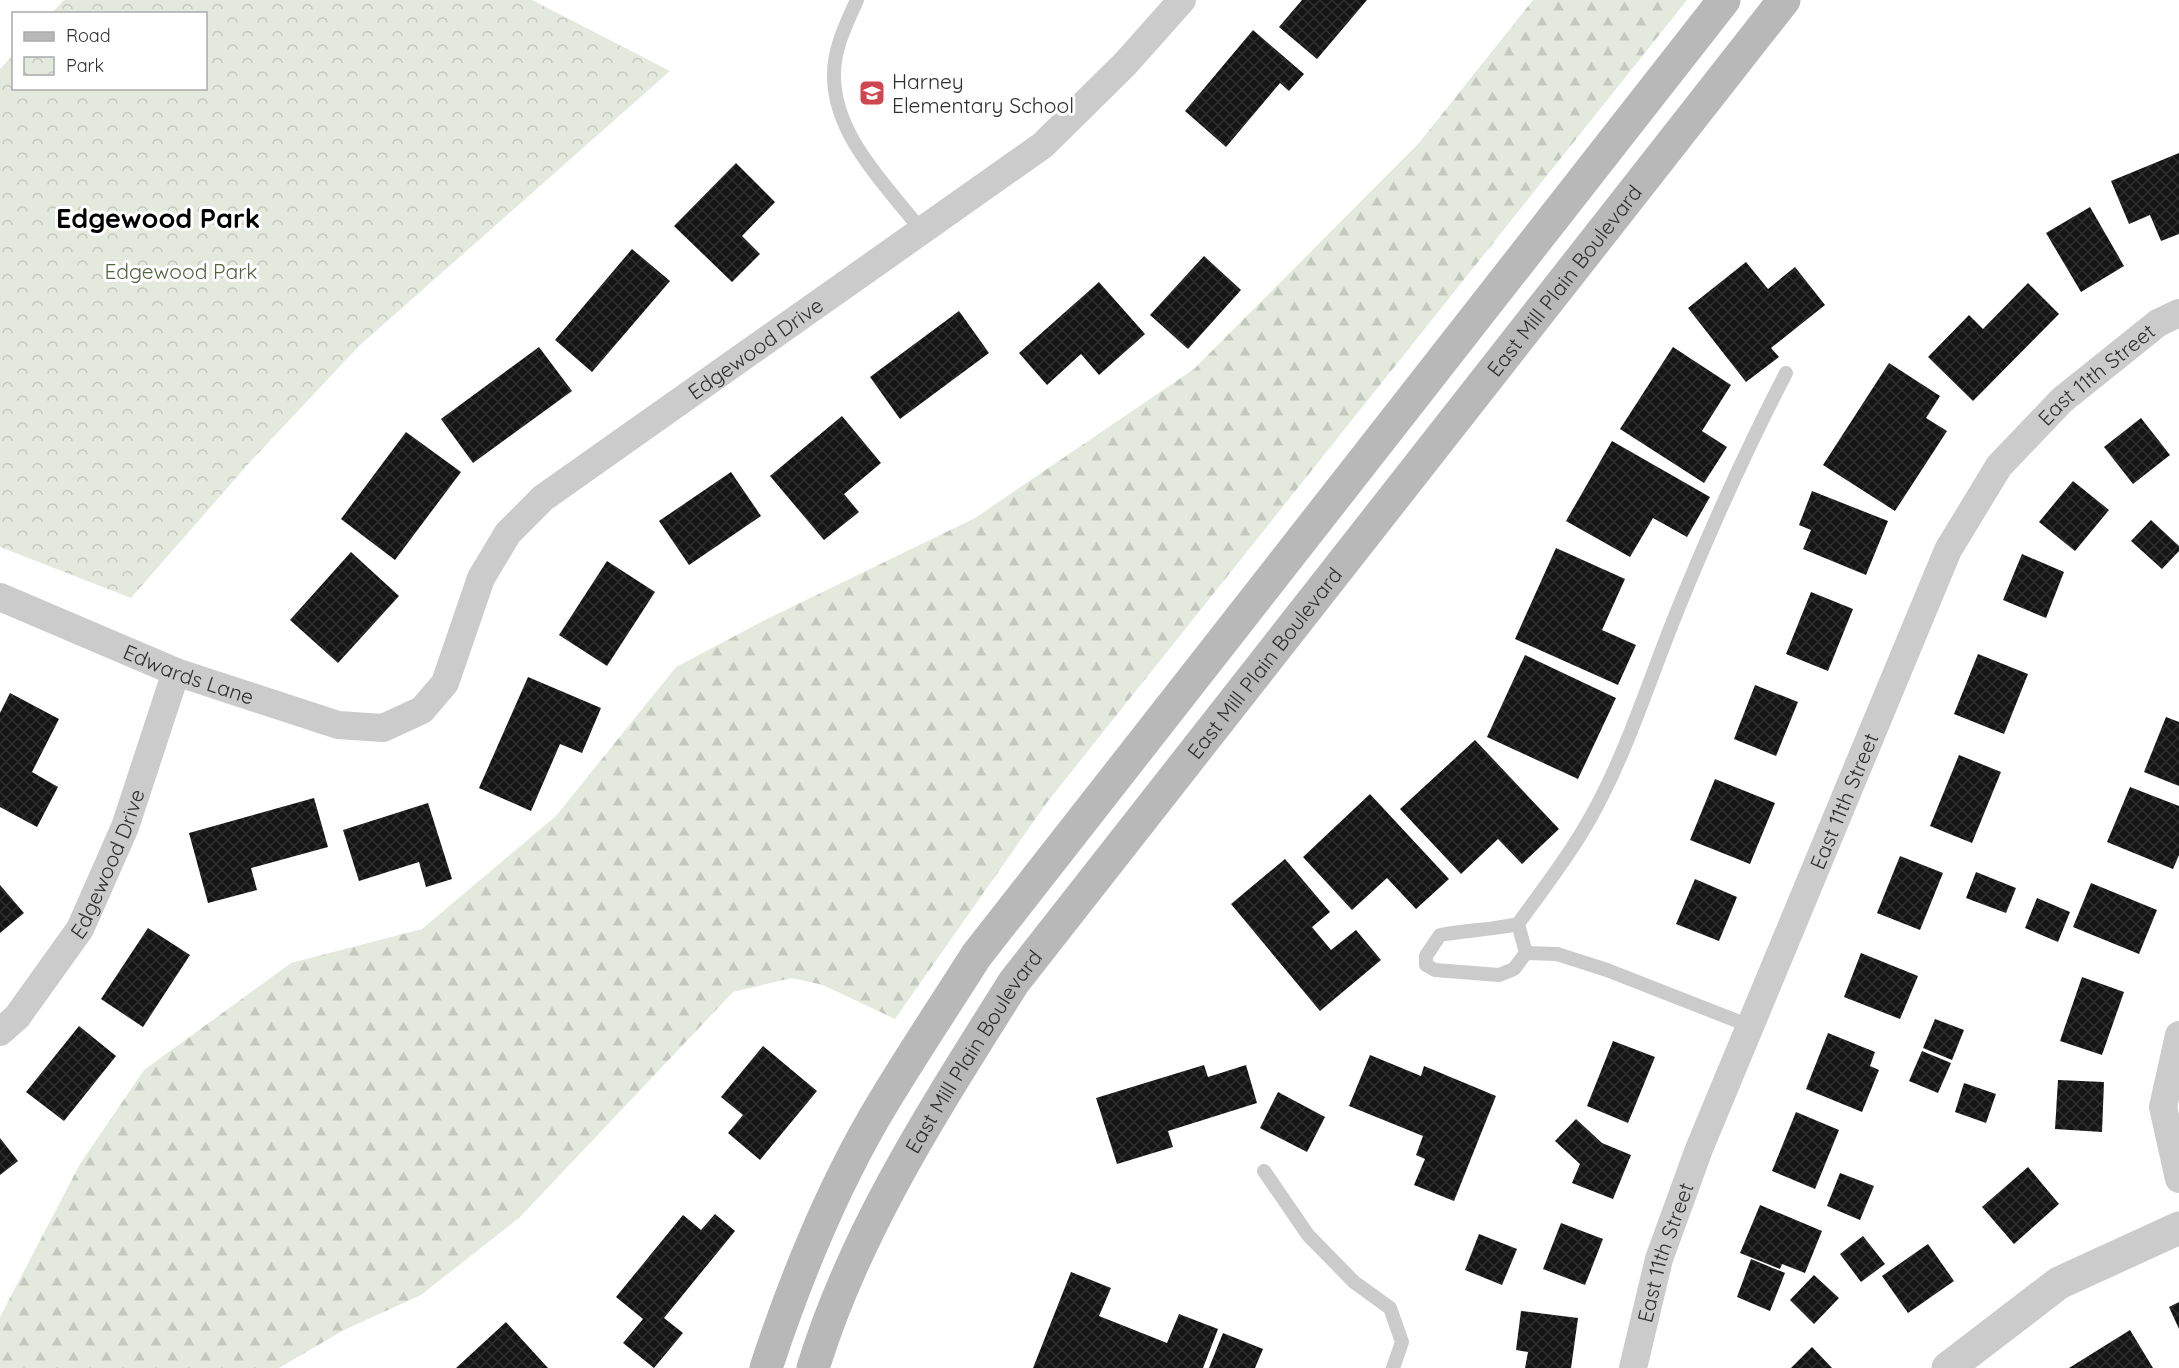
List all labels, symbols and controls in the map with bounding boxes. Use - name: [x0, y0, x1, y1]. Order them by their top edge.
- legend: [12, 12, 207, 90]
- text: Road: [66, 24, 111, 47]
- text: Park: [66, 54, 104, 77]
- place label: Harney Elementary School: [892, 68, 1074, 118]
- school or university icon: Harney Elementary School: [857, 78, 887, 108]
- street label: East Mill Plain Boulevard: [1481, 180, 1647, 381]
- district label: Edgewood Park: [56, 201, 260, 235]
- park label: Edgewood Park: [104, 258, 258, 284]
- street label: Edgewood Drive: [683, 292, 828, 405]
- street label: East 11th Street: [2032, 318, 2160, 431]
- street label: East Mill Plain Boulevard: [1181, 562, 1347, 764]
- street label: Edwards Lane: [120, 638, 257, 710]
- street label: East 11th Street: [1804, 729, 1884, 873]
- street label: Edgewood Drive: [64, 786, 150, 944]
- street label: East Mill Plain Boulevard: [899, 944, 1047, 1158]
- street label: East 11th Street: [1631, 1179, 1699, 1325]

